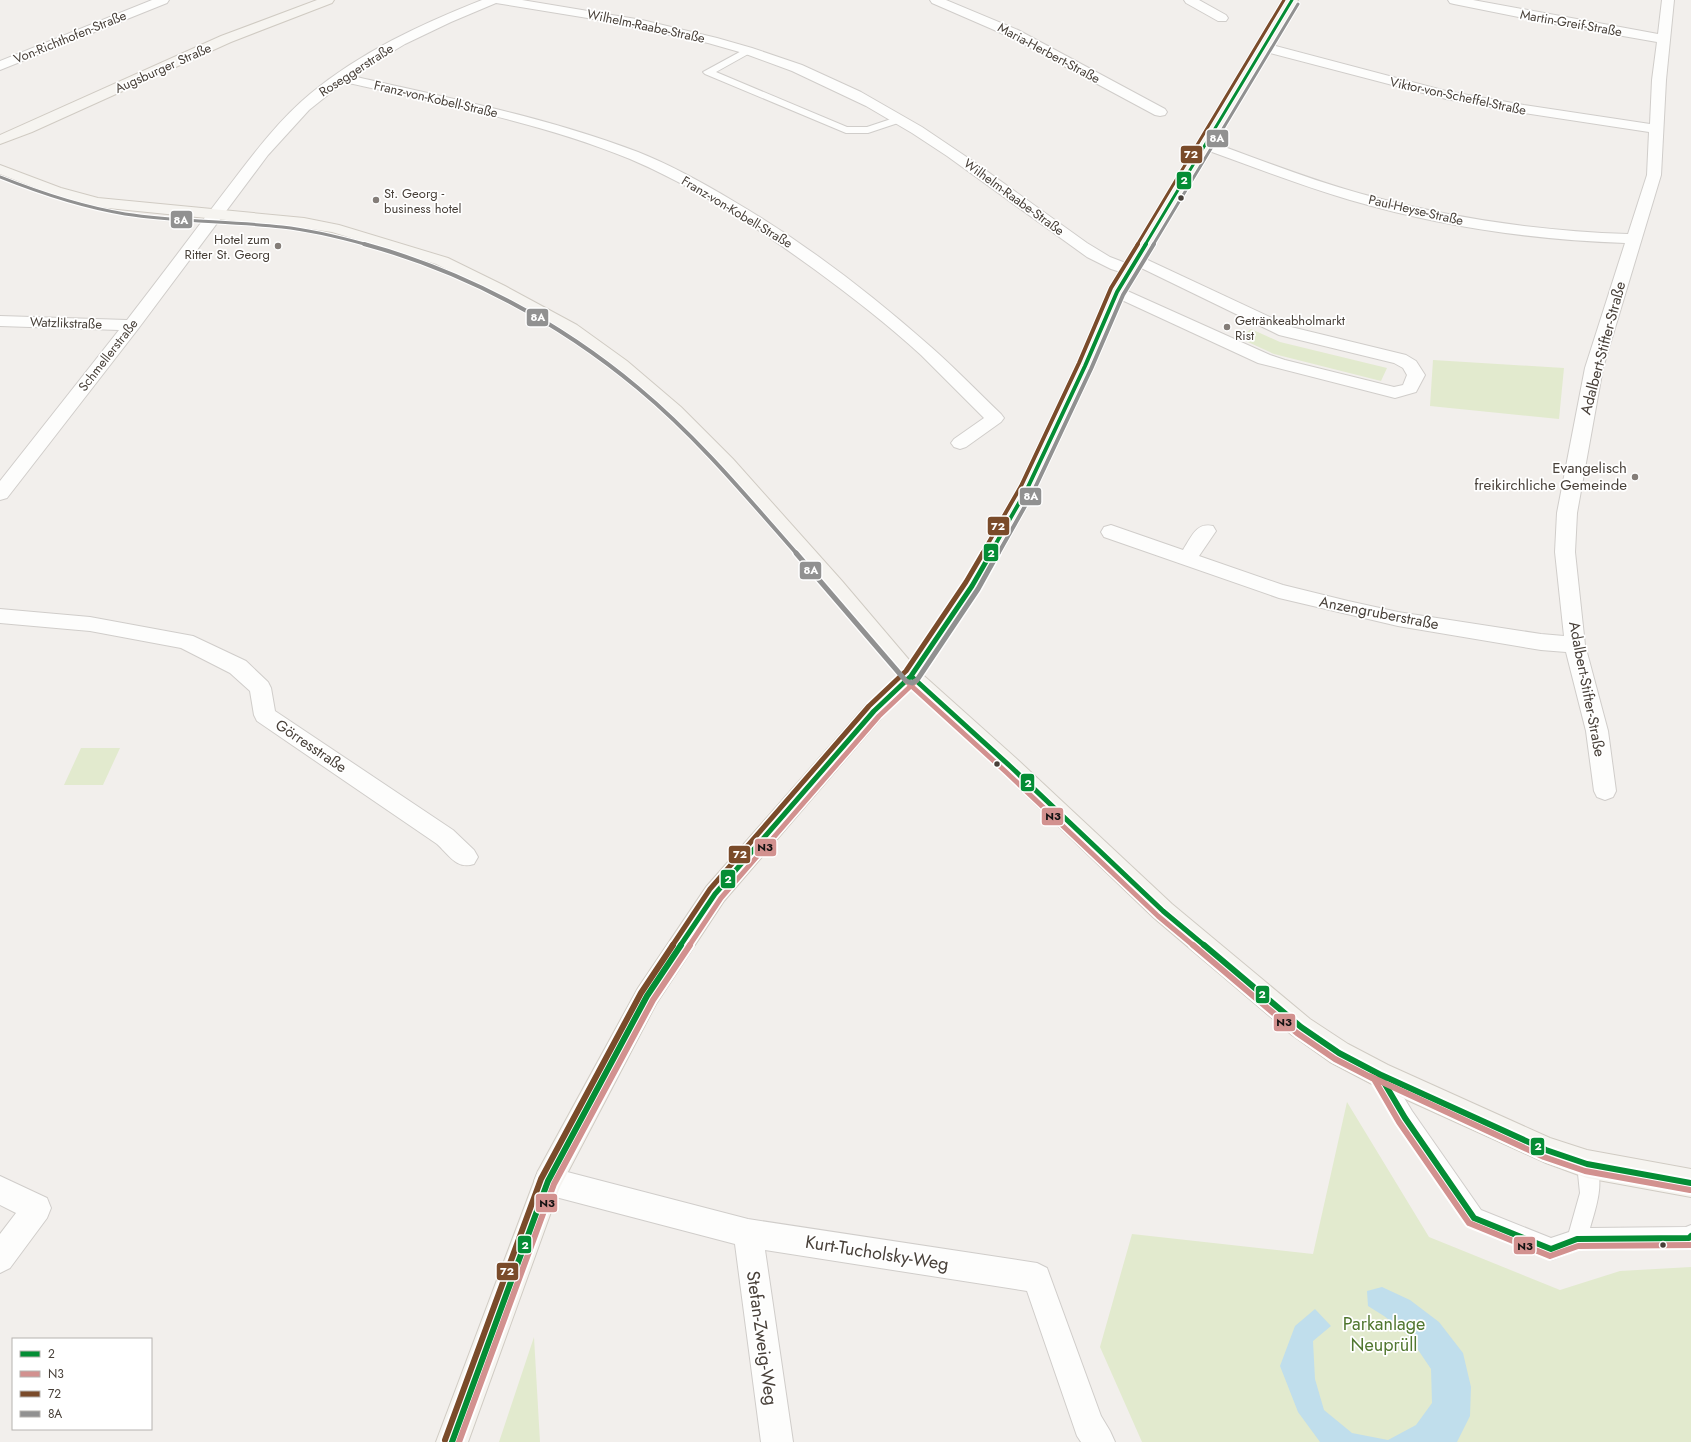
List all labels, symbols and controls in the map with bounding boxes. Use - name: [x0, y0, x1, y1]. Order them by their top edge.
- street label: Wilhelm-Raabe-Straße: [585, 4, 707, 48]
- street label: Martin-Greif-Straße: [1519, 5, 1624, 41]
- street label: Von-Richthofen-Straße: [11, 6, 129, 68]
- street label: Maria-Herbert-Straße: [994, 18, 1104, 88]
- street label: Augsburger Straße: [112, 38, 215, 98]
- street label: Roseggerstraße: [315, 39, 397, 101]
- street label: Viktor-von-Scheffel-Straße: [1388, 72, 1528, 120]
- street label: Franz-von-Kobell-Straße: [372, 76, 500, 123]
- line badge: 8A: [1206, 129, 1229, 148]
- text: 8A: [1210, 130, 1225, 146]
- line badge: 72: [1180, 145, 1203, 164]
- text: 72: [1184, 146, 1198, 162]
- street label: Wilhelm-Raabe-Straße: [960, 154, 1068, 240]
- street label: Franz-von-Kobell-Straße: [678, 171, 796, 253]
- line badge: 2: [1176, 171, 1192, 190]
- text: 2: [1180, 172, 1188, 188]
- place label: St. Georg - business hotel: [384, 184, 461, 218]
- street label: Paul-Heyse-Straße: [1367, 190, 1466, 230]
- unlabelled marker: [1176, 193, 1186, 203]
- marker: St. Georg - business hotel: [371, 195, 381, 205]
- line badge: 8A: [170, 210, 193, 229]
- text: 8A: [174, 212, 189, 228]
- place label: Hotel zum Ritter St. Georg: [184, 230, 270, 264]
- marker: Hotel zum Ritter St. Georg: [273, 241, 283, 251]
- street label: Adalbert-Stifter-Straße: [1575, 279, 1631, 417]
- line badge: 8A: [526, 308, 549, 327]
- text: 8A: [531, 309, 546, 325]
- place label: Getränkeabholmarkt Rist: [1235, 311, 1346, 345]
- street label: Watzlikstraße: [30, 312, 103, 334]
- street label: Schmellerstraße: [74, 315, 143, 395]
- marker: Getränkeabholmarkt Rist: [1222, 322, 1232, 332]
- place label: Evangelisch freikirchliche Gemeinde: [1474, 457, 1627, 496]
- marker: Evangelisch freikirchliche Gemeinde: [1630, 472, 1640, 482]
- line badge: 8A: [1019, 487, 1042, 506]
- text: 8A: [1024, 488, 1039, 504]
- line badge: 72: [987, 516, 1010, 536]
- text: 72: [991, 518, 1005, 534]
- line badge: 2: [983, 543, 999, 562]
- text: 2: [987, 545, 995, 561]
- line badge: 8A: [799, 561, 822, 580]
- text: 8A: [804, 562, 819, 578]
- street label: Anzengruberstraße: [1317, 591, 1441, 635]
- street label: Adalbert-Stifter-Straße: [1563, 620, 1611, 759]
- street label: Görresstraße: [271, 714, 351, 778]
- unlabelled marker: [992, 759, 1002, 769]
- line badge: 2: [1020, 773, 1035, 792]
- text: 2: [1024, 775, 1032, 791]
- line badge: N3: [1041, 807, 1064, 826]
- text: N3: [1045, 808, 1061, 824]
- line badge: N3: [754, 838, 777, 857]
- text: N3: [757, 839, 773, 855]
- line badge: 72: [728, 845, 751, 864]
- text: 72: [733, 846, 747, 862]
- line badge: 2: [720, 869, 736, 889]
- text: 2: [724, 871, 732, 887]
- line badge: 2: [1255, 985, 1270, 1004]
- text: 2: [1258, 986, 1266, 1002]
- line badge: N3: [1273, 1013, 1296, 1032]
- text: N3: [1276, 1014, 1292, 1030]
- line badge: 2: [1530, 1137, 1545, 1156]
- text: 2: [1534, 1138, 1542, 1154]
- line badge: N3: [535, 1193, 558, 1213]
- text: N3: [539, 1195, 555, 1211]
- street label: Kurt-Tucholsky-Weg: [803, 1229, 951, 1277]
- line badge: 2: [517, 1235, 532, 1254]
- line badge: N3: [1513, 1236, 1536, 1255]
- text: 2: [521, 1237, 529, 1253]
- text: N3: [1517, 1238, 1533, 1254]
- unlabelled marker: [1658, 1240, 1668, 1250]
- line badge: 72: [496, 1262, 519, 1281]
- text: 72: [500, 1263, 514, 1279]
- street label: Stefan-Zweig-Weg: [740, 1269, 784, 1407]
- park label: Parkanlage Neuprüll: [1343, 1311, 1425, 1358]
- legend: [12, 1338, 152, 1430]
- text: 2: [48, 1345, 55, 1363]
- text: N3: [48, 1365, 64, 1383]
- text: 72: [48, 1385, 61, 1403]
- text: 8A: [48, 1405, 62, 1423]

